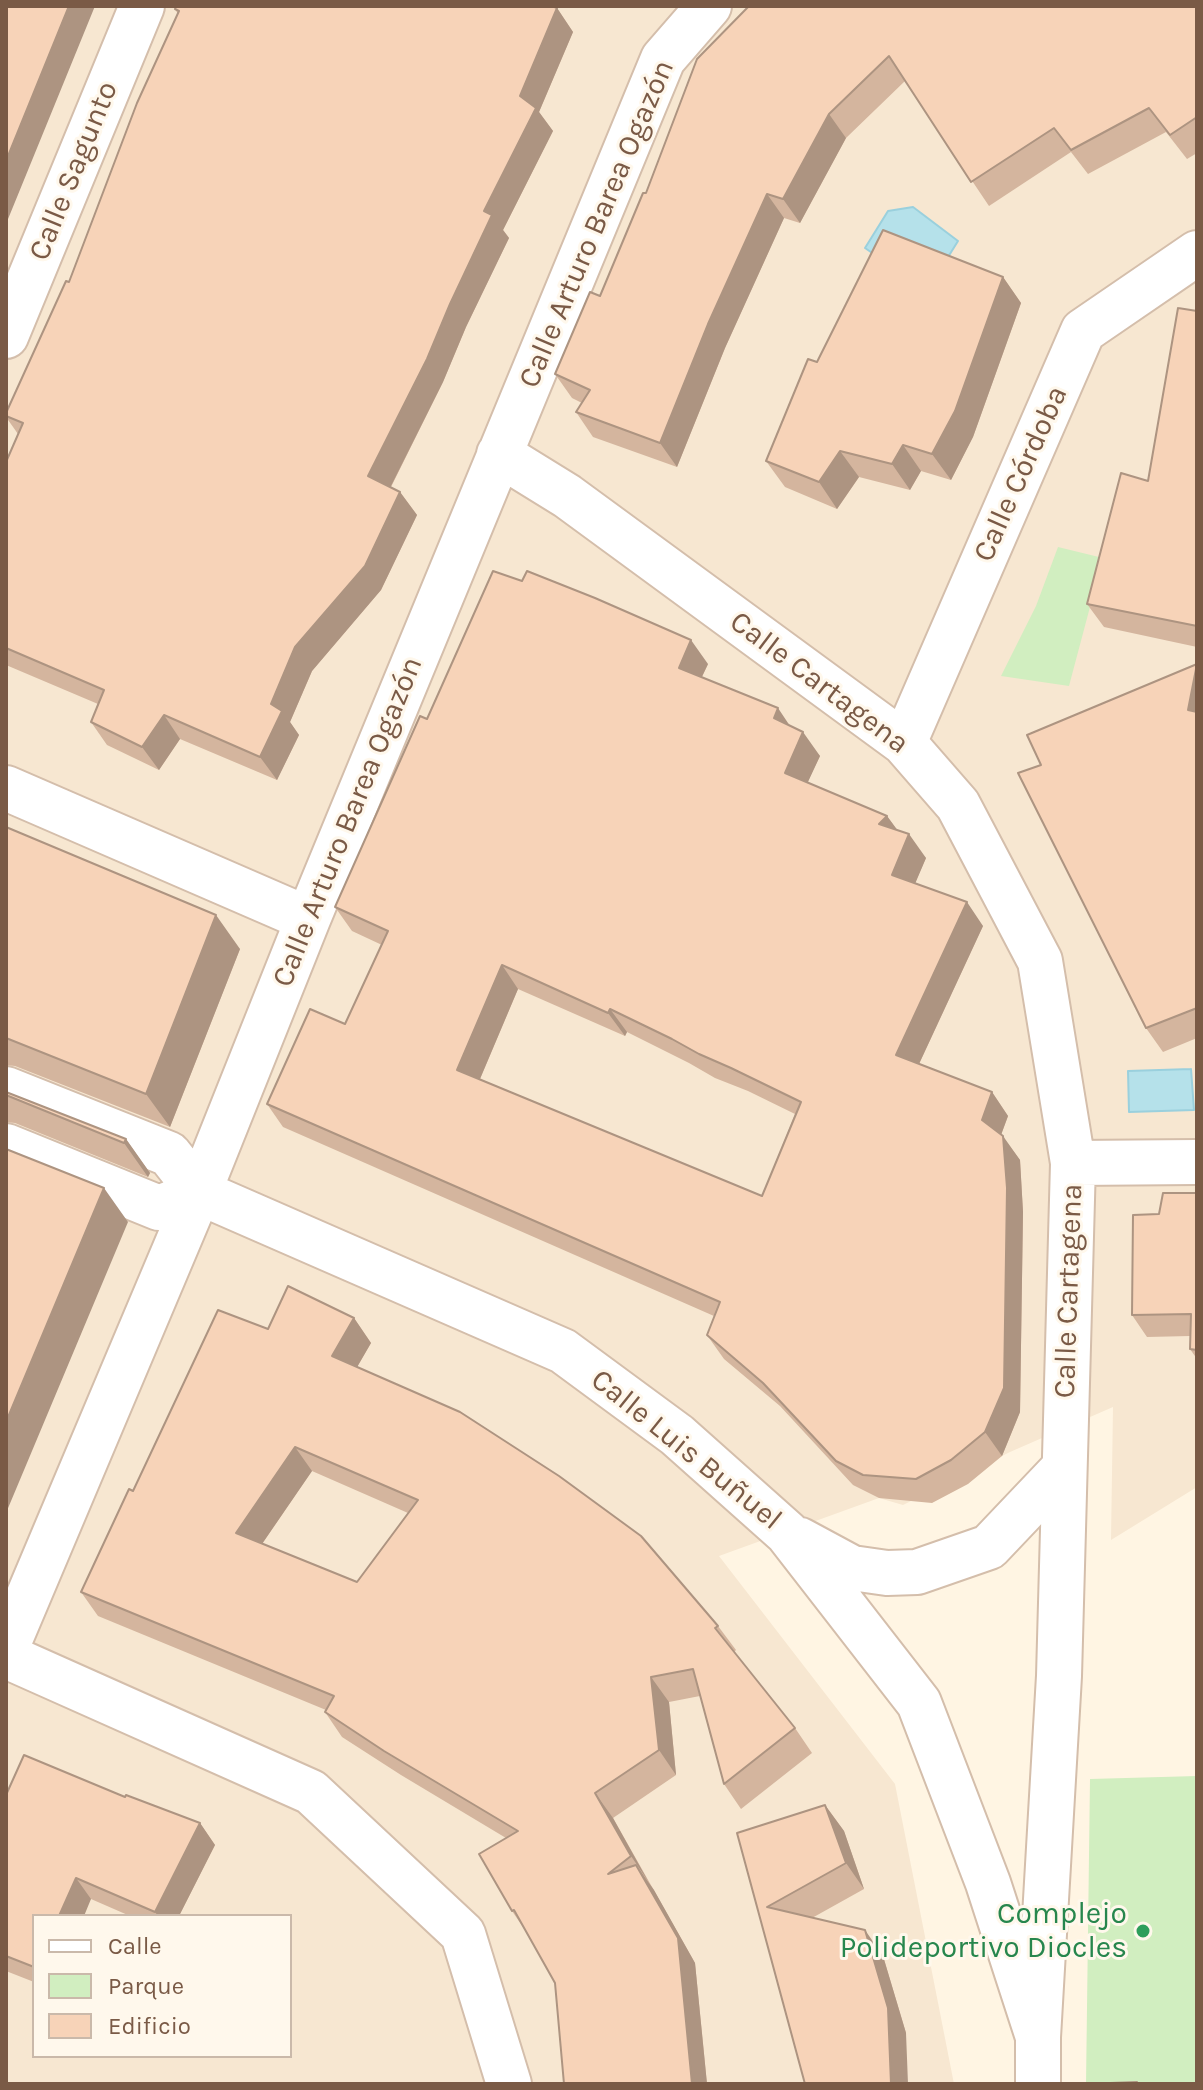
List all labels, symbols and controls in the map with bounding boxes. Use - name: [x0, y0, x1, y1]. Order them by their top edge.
- street label: Calle Arturo Barea Ogazón: [512, 55, 682, 393]
- street label: Calle Sagunto: [22, 76, 126, 266]
- street label: Calle Córdoba: [966, 381, 1076, 567]
- street label: Calle Cartagena: [722, 604, 916, 762]
- street label: Calle Arturo Barea Ogazón: [265, 652, 431, 992]
- street label: Calle Cartagena: [1047, 1183, 1091, 1399]
- street label: Calle Luis Buñuel: [583, 1362, 789, 1538]
- place label: Complejo Polideportivo Diocles: [840, 1896, 1127, 1966]
- legend: [32, 1914, 292, 2058]
- marker: Complejo Polideportivo Diocles: [1134, 1922, 1152, 1940]
- text: Calle: [108, 1932, 162, 1960]
- text: Parque: [108, 1972, 184, 2000]
- text: Edificio: [108, 2012, 191, 2040]

